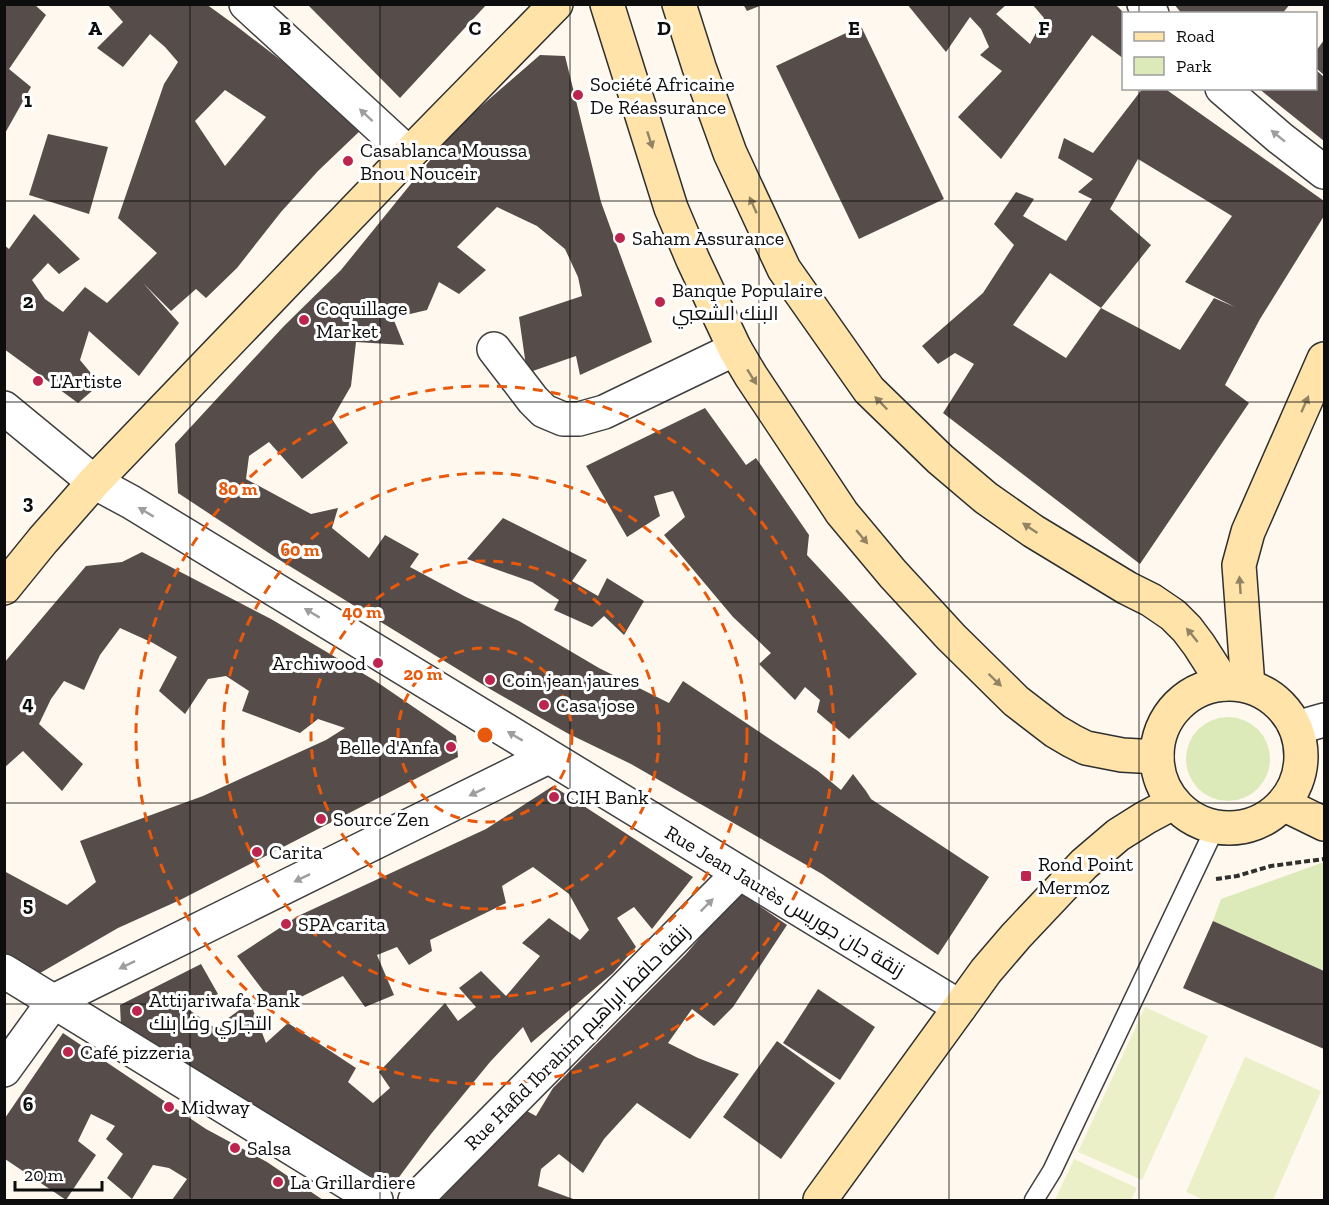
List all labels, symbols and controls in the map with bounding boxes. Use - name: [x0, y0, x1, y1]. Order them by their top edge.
- legend: [1122, 12, 1317, 90]
- text: A: [88, 16, 102, 40]
- text: B: [279, 16, 291, 40]
- text: C: [469, 16, 482, 40]
- text: D: [657, 16, 671, 40]
- text: E: [848, 16, 860, 40]
- text: F: [1038, 16, 1050, 40]
- text: Road: [1176, 25, 1215, 47]
- text: Park: [1176, 55, 1212, 77]
- place label: Société Africaine De Réassurance: [590, 72, 735, 119]
- text: 1: [24, 88, 32, 112]
- marker: Société Africaine De Réassurance: [571, 88, 585, 102]
- one-way arrow: [359, 109, 374, 122]
- one-way arrow: [1271, 130, 1286, 143]
- one-way arrow: [646, 131, 655, 149]
- place label: Casablanca Moussa Bnou Nouceir: [360, 138, 528, 185]
- marker: Casablanca Moussa Bnou Nouceir: [341, 154, 355, 168]
- one-way arrow: [748, 195, 758, 213]
- place label: Saham Assurance: [632, 226, 784, 250]
- marker: Saham Assurance: [613, 231, 627, 245]
- place label: Banque Populaire البنك الشعبي: [672, 278, 823, 329]
- text: 2: [23, 289, 34, 313]
- marker: Banque Populaire البنك الشعبي: [653, 295, 667, 309]
- place label: Coquillage Market: [316, 296, 407, 343]
- marker: Coquillage Market: [297, 313, 311, 327]
- place label: L'Artiste: [50, 369, 122, 393]
- one-way arrow: [746, 369, 757, 385]
- marker: L'Artiste: [31, 374, 45, 388]
- one-way arrow: [874, 395, 888, 410]
- one-way arrow: [1301, 395, 1310, 413]
- text: 80 m: [218, 478, 258, 500]
- text: 3: [23, 490, 34, 514]
- one-way arrow: [138, 506, 154, 517]
- one-way arrow: [1022, 523, 1038, 534]
- one-way arrow: [856, 529, 869, 545]
- text: 60 m: [280, 539, 320, 561]
- one-way arrow: [1235, 576, 1245, 595]
- text: 40 m: [342, 601, 382, 623]
- one-way arrow: [304, 608, 320, 619]
- one-way arrow: [1185, 627, 1198, 643]
- place label: Archiwood: [272, 651, 366, 675]
- marker: Archiwood: [371, 656, 385, 670]
- text: 20 m: [403, 663, 443, 685]
- place label: Coin jean jaures: [502, 668, 639, 692]
- marker: Coin jean jaures: [483, 673, 497, 687]
- one-way arrow: [987, 673, 1002, 687]
- text: 4: [22, 691, 34, 715]
- place label: Casa jose: [556, 693, 635, 717]
- marker: Casa jose: [537, 698, 551, 712]
- centre of rings: [475, 725, 495, 745]
- one-way arrow: [507, 731, 523, 742]
- place label: Belle d'Anfa: [339, 735, 439, 759]
- marker: Belle d'Anfa: [444, 740, 458, 754]
- place label: CIH Bank: [566, 785, 649, 809]
- one-way arrow: [468, 787, 485, 797]
- marker: CIH Bank: [547, 790, 561, 804]
- place label: Source Zen: [333, 807, 430, 831]
- marker: Source Zen: [314, 812, 328, 826]
- street label: Rue Jean Jaurès زنقة جان جوريس: [660, 820, 909, 983]
- place label: Carita: [269, 840, 323, 864]
- marker: Carita: [250, 845, 264, 859]
- place label: Rond Point Mermoz: [1038, 852, 1134, 899]
- marker: Rond Point Mermoz: [1019, 869, 1033, 883]
- one-way arrow: [293, 873, 311, 883]
- text: 5: [23, 892, 33, 916]
- one-way arrow: [700, 898, 714, 913]
- place label: SPA carita: [298, 912, 386, 936]
- marker: SPA carita: [279, 917, 293, 931]
- street label: Rue Hafid Ibrahim زنقة حافظ ابراهيم: [459, 919, 696, 1156]
- one-way arrow: [119, 960, 136, 970]
- place label: Attijariwafa Bank التجاري وفا بنك: [149, 988, 300, 1039]
- marker: Attijariwafa Bank التجاري وفا بنك: [130, 1004, 144, 1018]
- place label: Café pizzeria: [80, 1040, 191, 1064]
- marker: Café pizzeria: [61, 1045, 75, 1059]
- text: 6: [23, 1092, 34, 1116]
- place label: Midway: [181, 1095, 251, 1119]
- marker: Midway: [162, 1100, 176, 1114]
- place label: Salsa: [247, 1136, 291, 1160]
- marker: Salsa: [228, 1141, 242, 1155]
- scale bar: [15, 1154, 102, 1192]
- text: 20 m: [24, 1164, 64, 1186]
- place label: La Grillardiere: [290, 1170, 415, 1194]
- marker: La Grillardiere: [271, 1175, 285, 1189]

